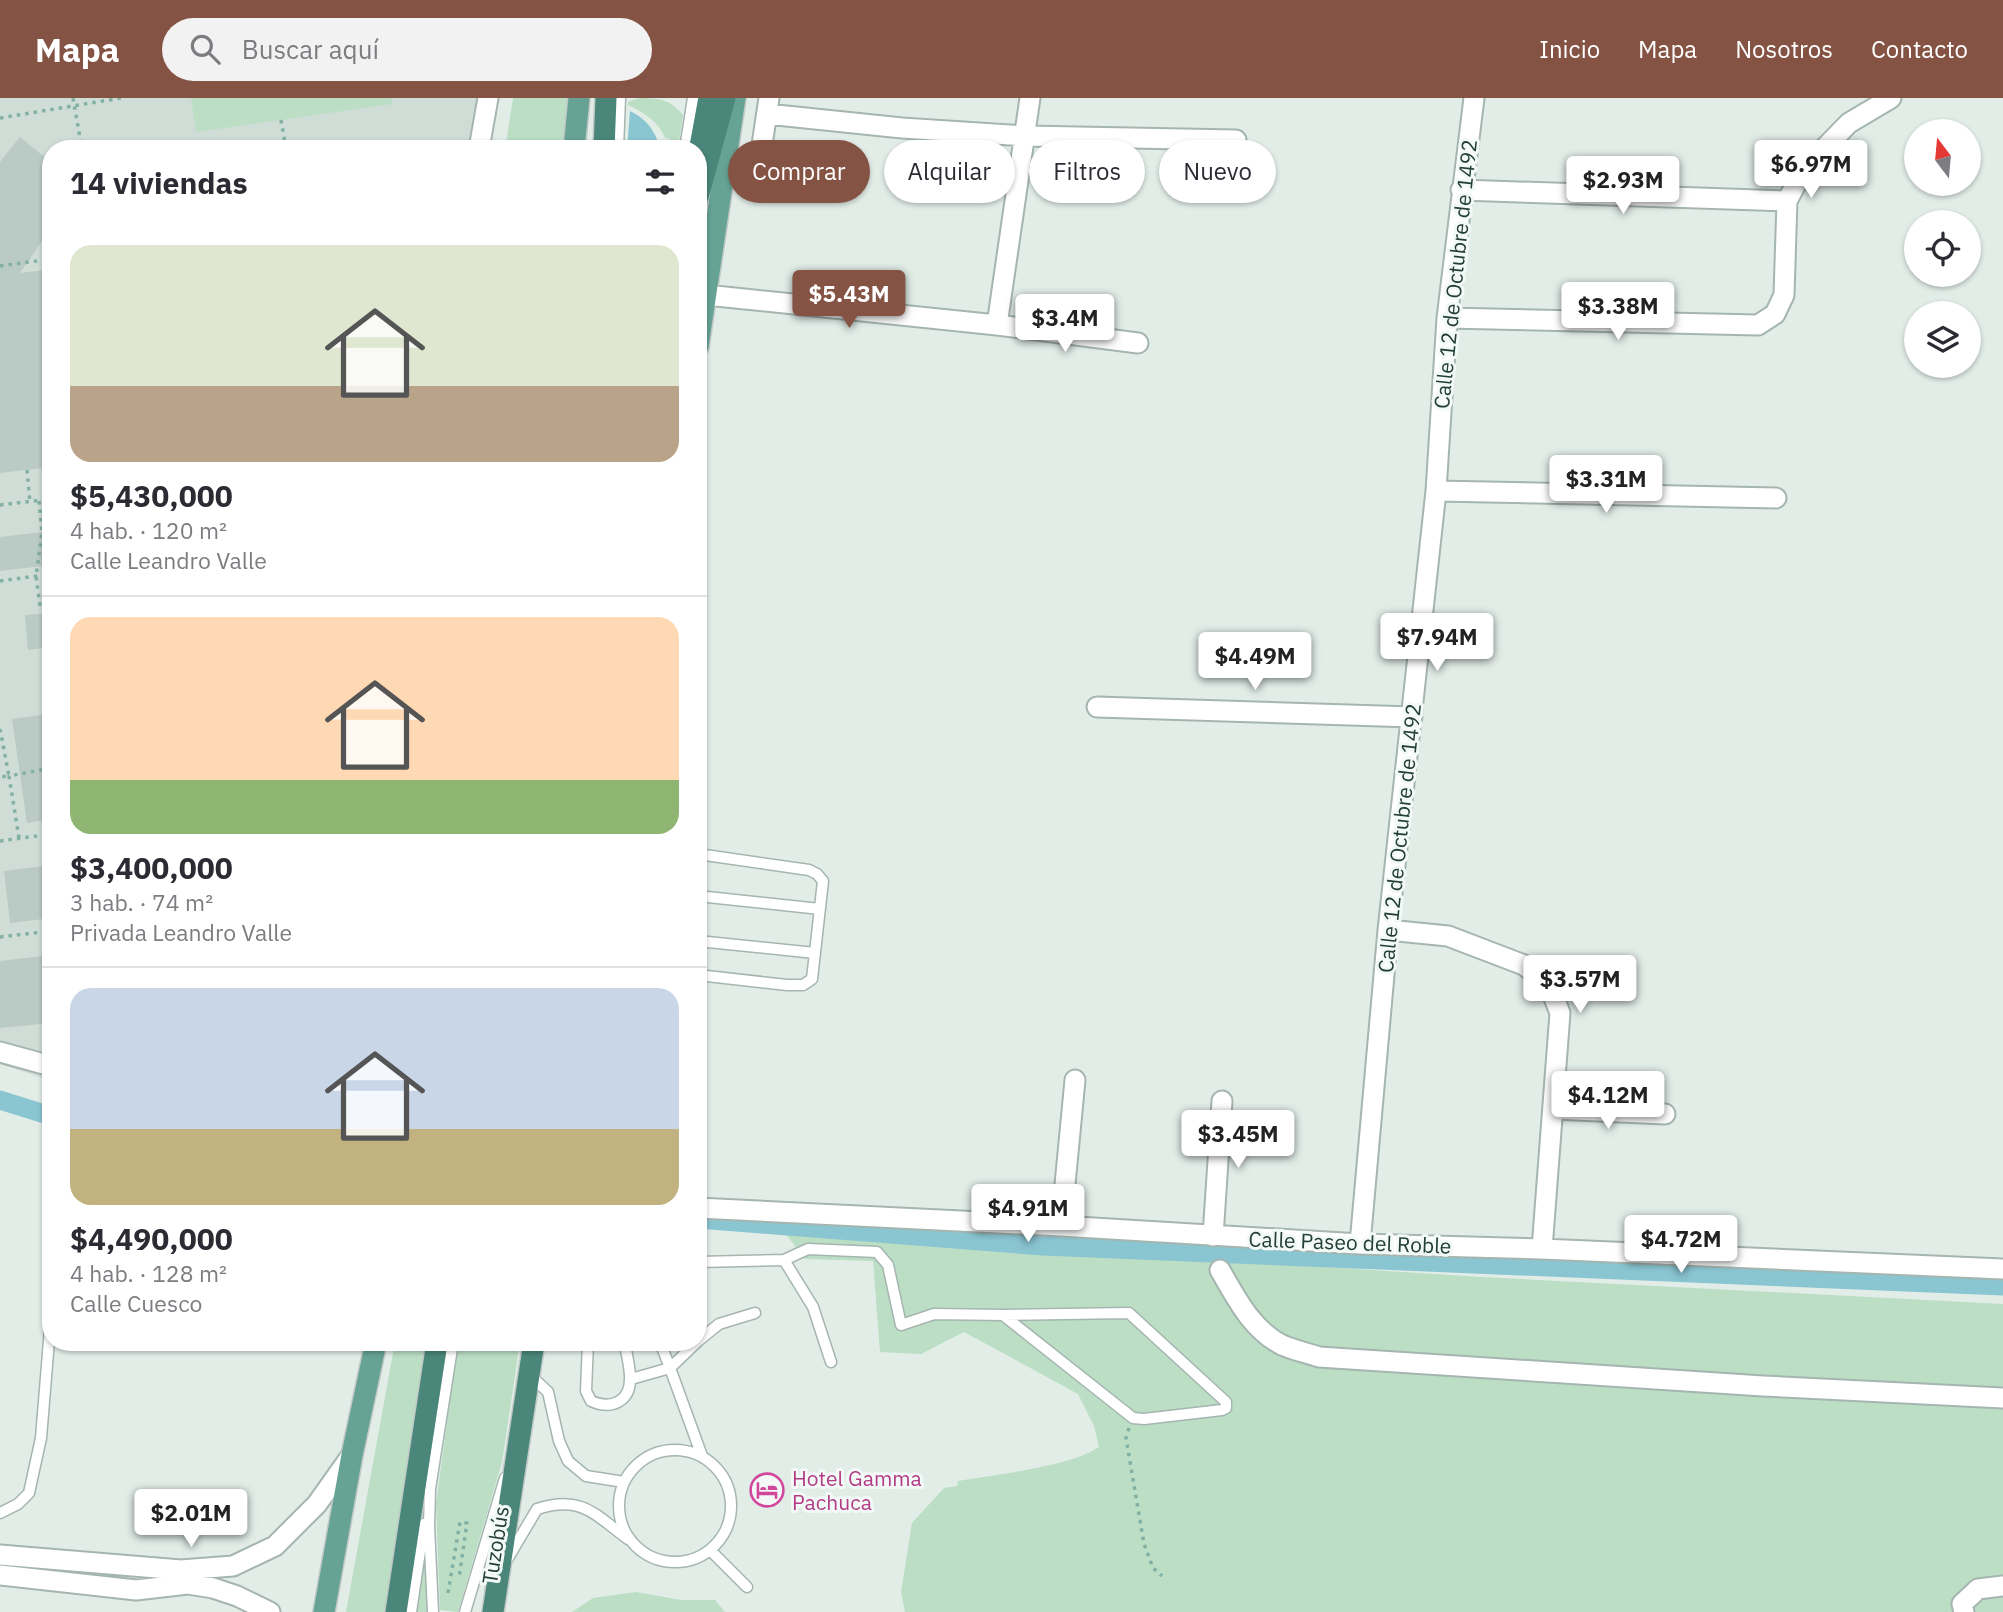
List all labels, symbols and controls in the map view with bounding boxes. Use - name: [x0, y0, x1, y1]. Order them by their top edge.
- search box: [162, 18, 652, 81]
- text: Mapa: [35, 28, 120, 71]
- icon: search: [186, 30, 224, 68]
- text: Buscar aquí: [242, 32, 379, 66]
- text: Inicio: [1539, 33, 1600, 65]
- text: Mapa: [1638, 33, 1697, 65]
- text: Nosotros: [1735, 33, 1833, 65]
- text: Contacto: [1871, 33, 1968, 65]
- north arrow: [1904, 119, 1981, 196]
- map controls: [1904, 119, 1981, 378]
- street label: Calle 12 de Octubre de 1492: [1427, 138, 1483, 410]
- chip: Comprar: [728, 140, 870, 203]
- chip: Alquilar: [884, 140, 1015, 203]
- chip: Filtros: [1029, 140, 1145, 203]
- chip: Nuevo: [1159, 140, 1276, 203]
- pin: $6.97M: [1754, 140, 1868, 200]
- text: $6.97M: [1770, 148, 1852, 178]
- pin: $2.93M: [1566, 156, 1680, 216]
- text: 14 viviendas: [70, 163, 248, 202]
- icon: filters: [641, 163, 679, 201]
- text: $2.93M: [1582, 164, 1664, 194]
- button: locate: [1904, 210, 1981, 287]
- pin: $5.43M: [792, 271, 906, 330]
- text: $5.43M: [808, 278, 890, 308]
- pin: $3.38M: [1561, 282, 1675, 342]
- icon: home: [312, 290, 438, 416]
- text: $3.38M: [1577, 290, 1659, 320]
- pin: $3.4M: [1016, 294, 1114, 354]
- button: layers: [1904, 301, 1981, 378]
- text: $3.4M: [1031, 302, 1099, 332]
- pin: $3.31M: [1549, 456, 1663, 515]
- text: $3.31M: [1565, 463, 1647, 493]
- text: $5,430,000: [70, 476, 233, 515]
- text: 4 hab. · 120 m²: [70, 515, 227, 545]
- text: Calle Leandro Valle: [70, 545, 267, 575]
- pin: $7.94M: [1380, 614, 1494, 673]
- text: $7.94M: [1396, 621, 1478, 651]
- pin: $4.49M: [1198, 632, 1312, 692]
- text: $4.49M: [1214, 640, 1296, 670]
- icon: home: [312, 662, 438, 788]
- street label: Calle 12 de Octubre de 1492: [1371, 702, 1427, 974]
- text: $3,400,000: [70, 848, 233, 887]
- text: 3 hab. · 74 m²: [70, 887, 213, 917]
- text: Privada Leandro Valle: [70, 917, 292, 947]
- pin: $3.57M: [1523, 956, 1637, 1015]
- text: $3.57M: [1539, 963, 1621, 993]
- icon: home: [312, 1033, 438, 1159]
- pin: $4.12M: [1551, 1072, 1665, 1131]
- text: $4.12M: [1567, 1079, 1649, 1109]
- pin: $3.45M: [1181, 1110, 1295, 1170]
- text: $3.45M: [1197, 1118, 1279, 1148]
- pin: $4.91M: [971, 1184, 1085, 1244]
- text: $4.91M: [987, 1192, 1069, 1222]
- pin: $4.72M: [1624, 1216, 1738, 1275]
- text: $4,490,000: [70, 1219, 233, 1258]
- text: $4.72M: [1640, 1223, 1722, 1253]
- street label: Calle Paseo del Roble: [1248, 1224, 1452, 1260]
- text: 4 hab. · 128 m²: [70, 1258, 227, 1288]
- text: Calle Cuesco: [70, 1288, 203, 1318]
- place label: Hotel Gamma Pachuca: [792, 1464, 922, 1516]
- hotel icon: Hotel Gamma Pachuca: [748, 1471, 786, 1509]
- pin: $2.01M: [134, 1490, 248, 1549]
- text: $2.01M: [150, 1497, 232, 1527]
- street label: Tuzobús: [475, 1504, 515, 1586]

